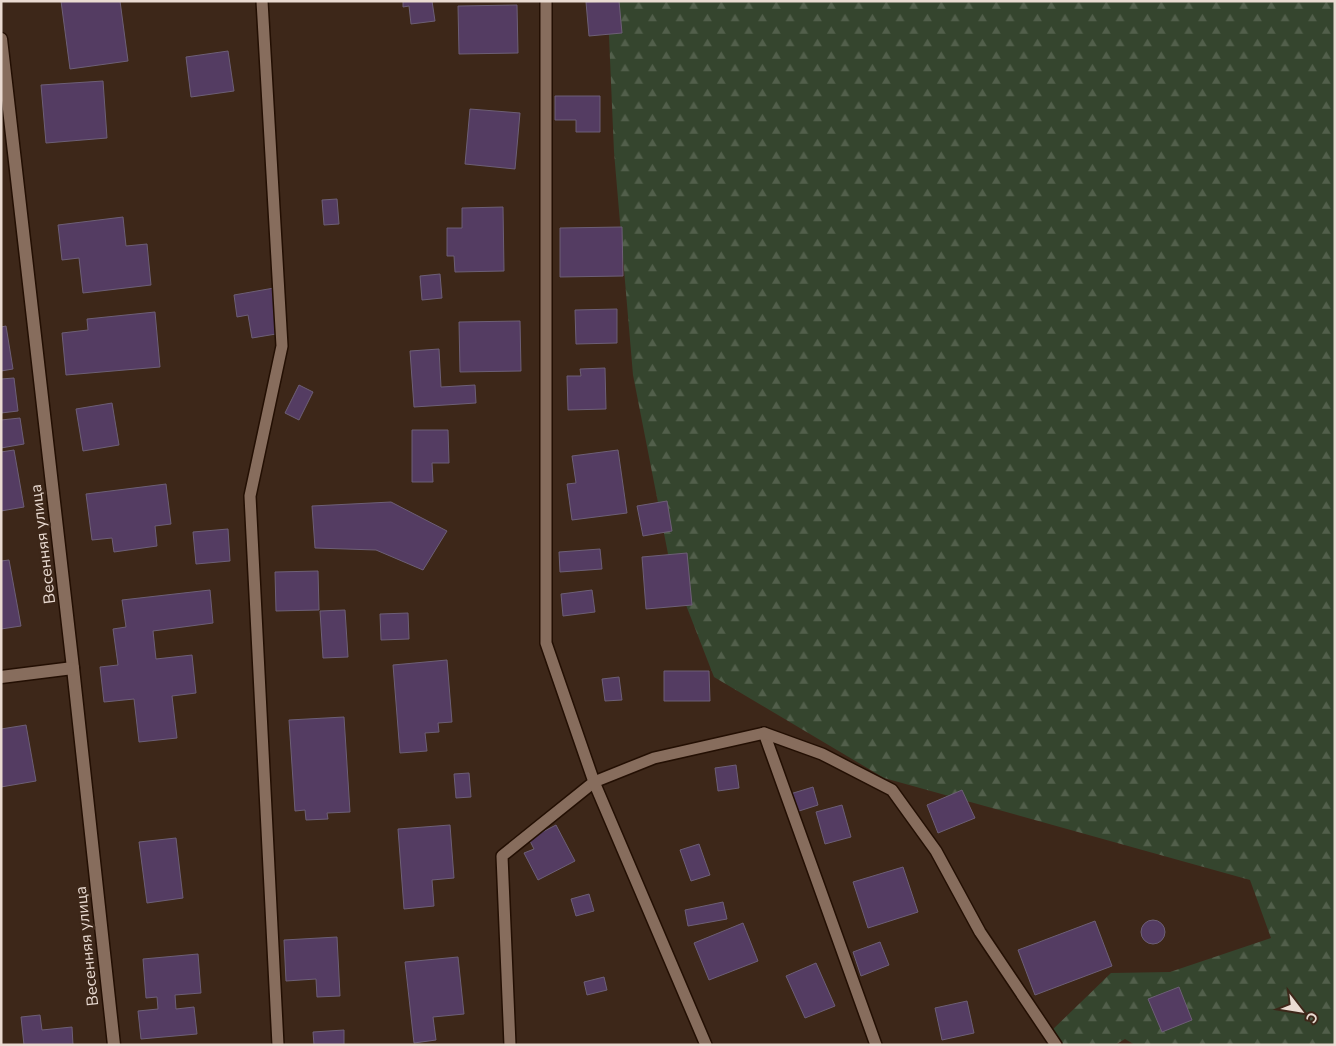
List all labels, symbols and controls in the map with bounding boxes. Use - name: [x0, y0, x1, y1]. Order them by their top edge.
- street label: Весенняя улица: [25, 483, 61, 605]
- street label: Весенняя улица: [70, 885, 104, 1007]
- north arrow: [1276, 986, 1326, 1036]
- text: С: [1301, 1008, 1322, 1027]

